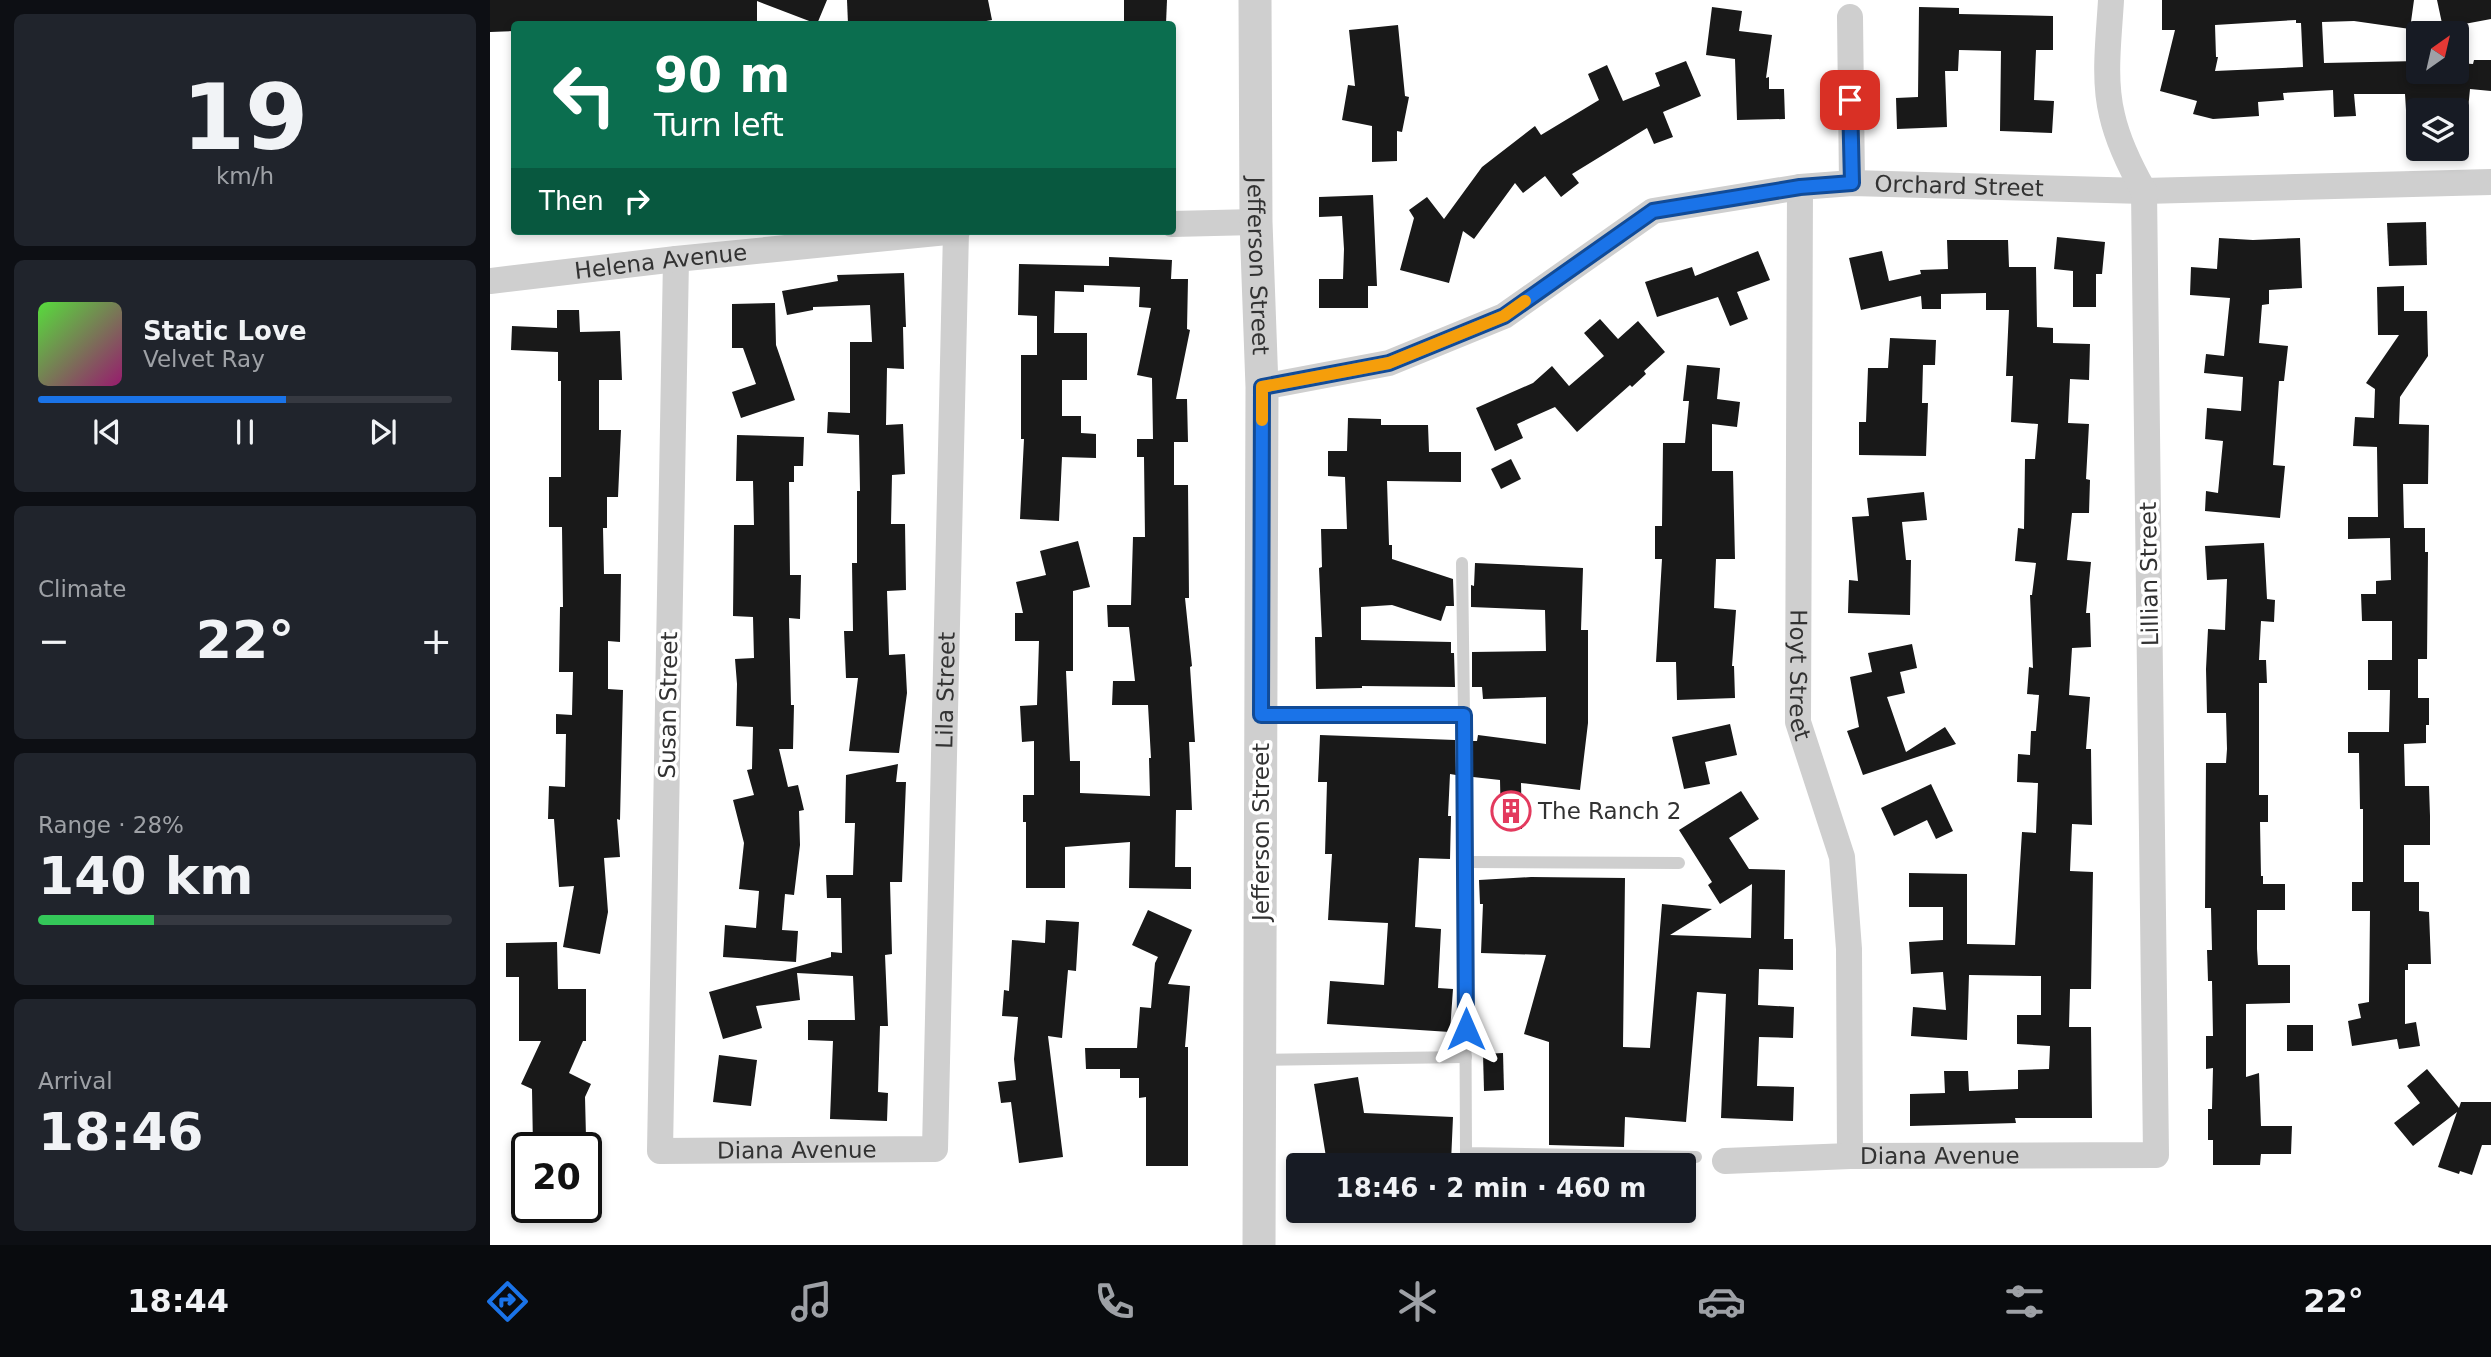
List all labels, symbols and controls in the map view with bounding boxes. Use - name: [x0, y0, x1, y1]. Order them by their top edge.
- north arrow: [2406, 21, 2469, 84]
- map controls: [2406, 21, 2469, 161]
- text: 90 m: [654, 47, 790, 104]
- icon: left: [539, 49, 630, 140]
- text: 19: [182, 65, 308, 170]
- pin: [1820, 70, 1880, 130]
- icon: arrive: [1831, 81, 1869, 119]
- button: layers: [2406, 98, 2469, 161]
- text: Turn left: [654, 106, 784, 144]
- text: km/h: [216, 163, 274, 189]
- street label: Orchard Street: [1874, 171, 2044, 201]
- street label: Jefferson Street: [1243, 175, 1274, 356]
- icon: right: [618, 182, 656, 220]
- text: Then: [539, 186, 604, 216]
- street label: Helena Avenue: [573, 239, 748, 284]
- text: Static Love: [143, 316, 307, 346]
- text: Velvet Ray: [143, 346, 265, 372]
- icon: previous: [88, 413, 126, 451]
- icon: pause: [226, 413, 264, 451]
- icon: next: [364, 413, 402, 451]
- street label: Lillian Street: [2135, 502, 2163, 646]
- text: Climate: [38, 576, 127, 602]
- street label: Hoyt Street: [1784, 609, 1816, 744]
- text: 22°: [196, 610, 294, 670]
- text: −: [38, 619, 70, 663]
- text: +: [420, 619, 452, 663]
- street label: Susan Street: [654, 631, 682, 779]
- street label: Lila Street: [931, 632, 960, 749]
- street label: Jefferson Street: [1248, 743, 1274, 923]
- building icon: The Ranch 2: [1490, 790, 1532, 832]
- place label: The Ranch 2: [1537, 798, 1681, 824]
- text: Range · 28%: [38, 812, 184, 838]
- text: 140 km: [38, 846, 253, 906]
- position arrow: [1429, 992, 1503, 1066]
- text: Arrival: [38, 1068, 113, 1094]
- text: 18:46: [38, 1102, 204, 1162]
- speed limit sign: 20: [511, 1132, 602, 1223]
- street label: Diana Avenue: [717, 1136, 877, 1164]
- street label: Diana Avenue: [1860, 1142, 2020, 1169]
- text: 18:46 · 2 min · 460 m: [1336, 1173, 1646, 1203]
- icon: directions: [483, 1277, 532, 1326]
- icon: music: [787, 1277, 836, 1326]
- icon: phone: [1090, 1277, 1139, 1326]
- icon: climate: [1393, 1277, 1442, 1326]
- icon: car: [1697, 1277, 1746, 1326]
- icon: filters: [2000, 1277, 2049, 1326]
- text: 18:44: [127, 1282, 229, 1320]
- text: 22°: [2303, 1282, 2364, 1320]

